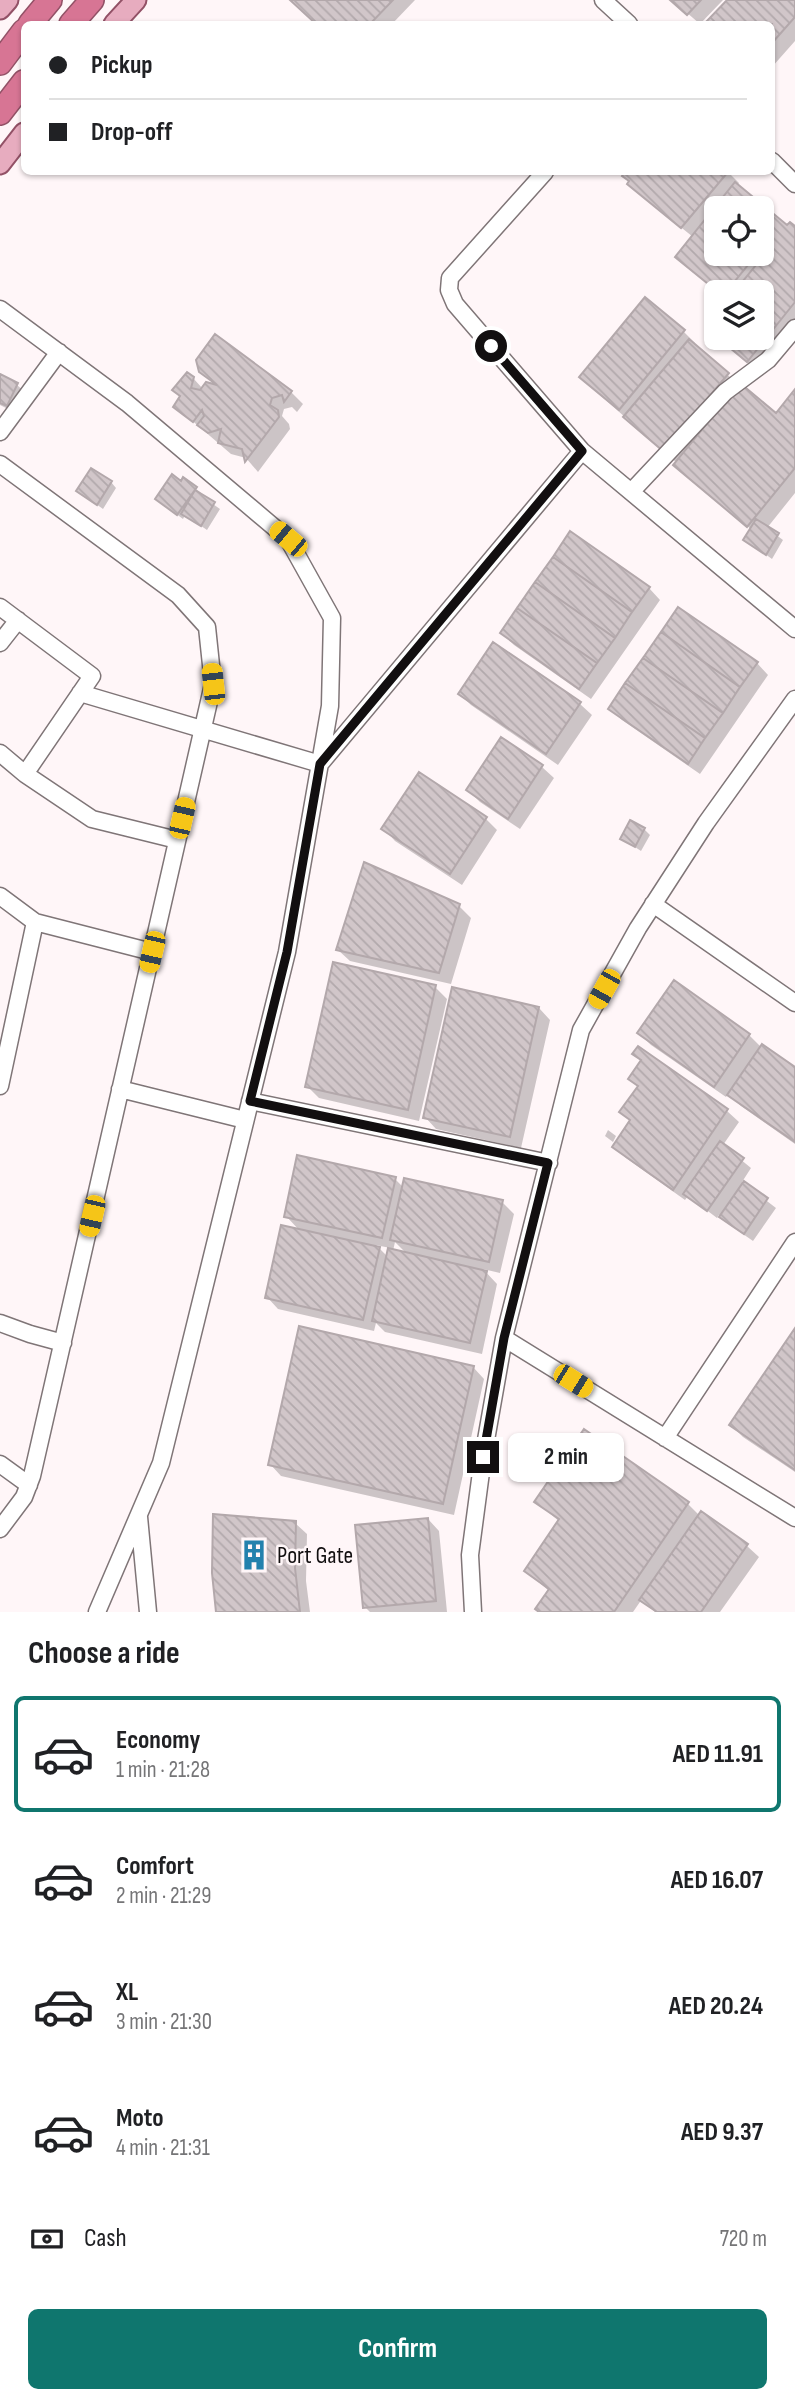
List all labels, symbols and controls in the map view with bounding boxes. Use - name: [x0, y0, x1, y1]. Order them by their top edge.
- text: Pickup: [91, 50, 153, 81]
- text: Drop-off: [91, 117, 172, 148]
- map controls: [704, 196, 774, 350]
- button: locate: [704, 196, 774, 266]
- button: layers: [704, 280, 774, 350]
- route start: [475, 330, 507, 362]
- car: [266, 517, 311, 561]
- car: [201, 662, 226, 706]
- car: [168, 795, 197, 841]
- car: [138, 929, 167, 975]
- car: [585, 966, 624, 1012]
- car: [78, 1193, 107, 1239]
- car: [550, 1361, 597, 1401]
- callout: 2 min: [508, 1432, 623, 1482]
- route end: [467, 1441, 499, 1473]
- text: 2 min: [544, 1443, 588, 1471]
- building icon: Port Gate: [237, 1538, 271, 1572]
- place label: Port Gate: [277, 1541, 353, 1570]
- text: Choose a ride: [28, 1634, 180, 1673]
- icon: car: [32, 1723, 95, 1786]
- text: Economy: [116, 1725, 200, 1756]
- text: AED 11.91: [673, 1739, 763, 1770]
- text: 1 min · 21:28: [116, 1756, 210, 1784]
- icon: car: [32, 1849, 95, 1912]
- text: Comfort: [116, 1851, 194, 1882]
- text: AED 16.07: [671, 1865, 763, 1896]
- text: 2 min · 21:29: [116, 1882, 212, 1910]
- icon: car: [32, 1975, 95, 2038]
- text: XL: [116, 1977, 138, 2008]
- text: AED 20.24: [669, 1991, 763, 2022]
- text: 3 min · 21:30: [116, 2008, 212, 2036]
- icon: car: [32, 2101, 95, 2164]
- text: Moto: [116, 2103, 164, 2134]
- text: AED 9.37: [681, 2117, 763, 2148]
- text: 4 min · 21:31: [116, 2134, 210, 2162]
- icon: cash: [28, 2220, 66, 2258]
- text: Cash: [84, 2223, 127, 2254]
- text: 720 m: [720, 2225, 767, 2253]
- button: Confirm: [28, 2309, 767, 2389]

